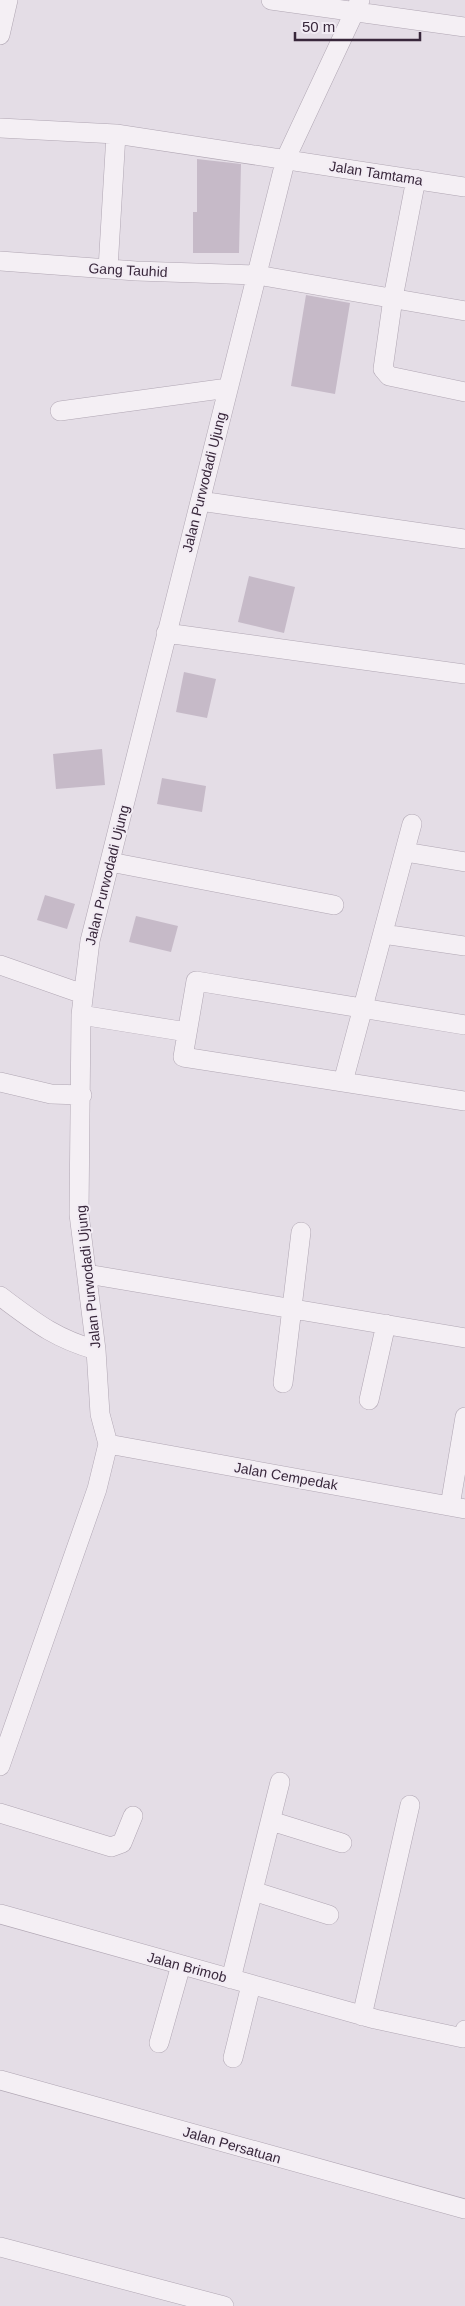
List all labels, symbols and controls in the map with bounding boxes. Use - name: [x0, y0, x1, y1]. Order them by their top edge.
- scale bar: [295, 10, 420, 42]
- text: 50 m: [302, 18, 335, 35]
- street label: Jalan Tamtama: [328, 158, 424, 188]
- street label: Gang Tauhid: [88, 260, 168, 280]
- street label: Jalan Purwodadi Ujung: [179, 410, 229, 554]
- street label: Jalan Purwodadi Ujung: [82, 803, 132, 947]
- street label: Jalan Purwodadi Ujung: [73, 1205, 103, 1349]
- street label: Jalan Cempedak: [233, 1459, 340, 1493]
- street label: Jalan Brimob: [145, 1949, 229, 1985]
- street label: Jalan Persatuan: [181, 2123, 283, 2167]

